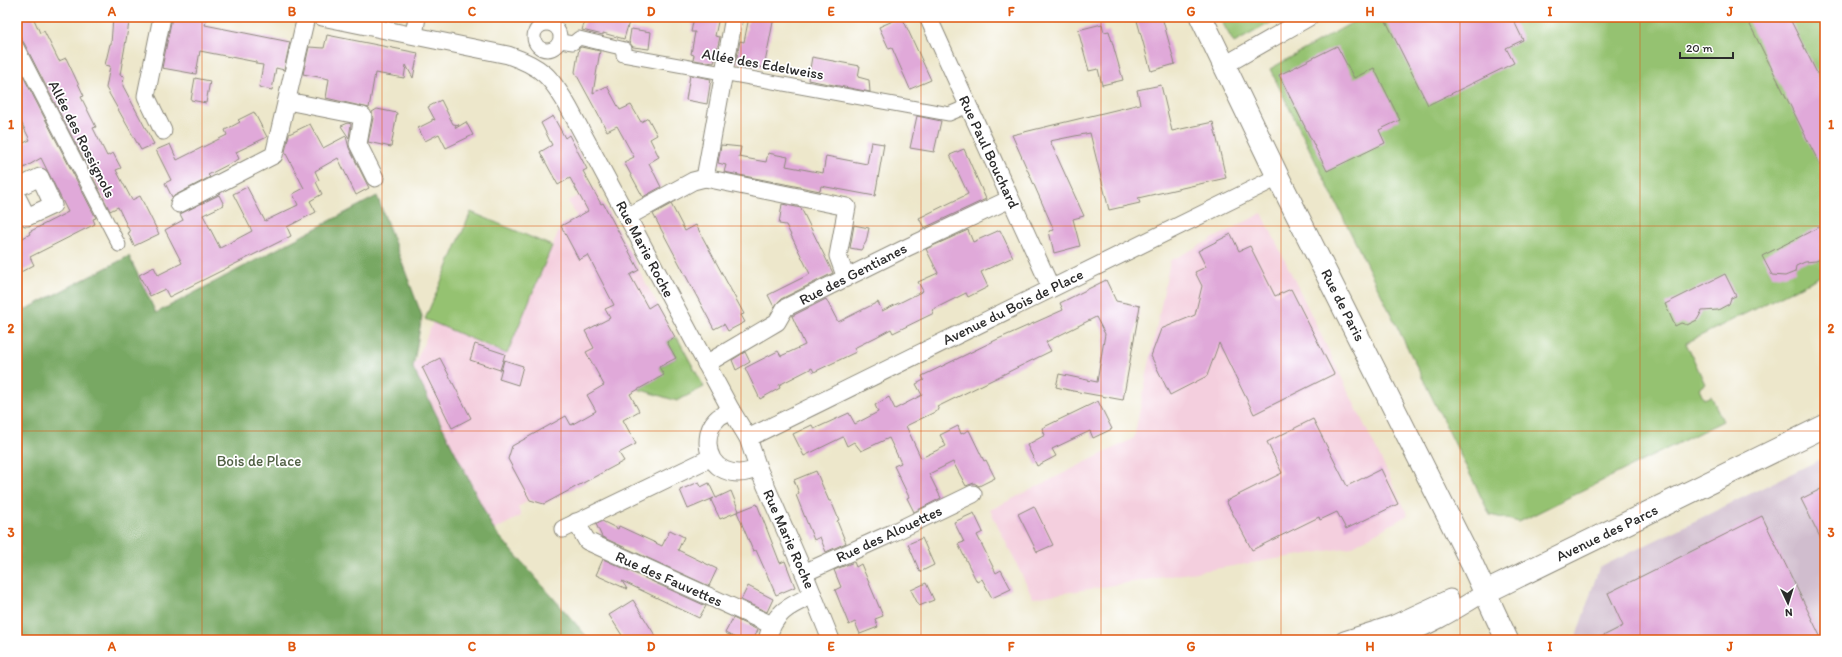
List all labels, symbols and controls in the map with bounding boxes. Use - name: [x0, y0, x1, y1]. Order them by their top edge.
- text: A: [107, 4, 117, 19]
- text: B: [288, 4, 297, 19]
- text: C: [468, 4, 477, 19]
- text: D: [647, 4, 656, 19]
- text: E: [827, 4, 835, 19]
- text: F: [1008, 4, 1015, 19]
- text: G: [1187, 4, 1196, 19]
- text: H: [1366, 4, 1375, 19]
- text: I: [1548, 4, 1553, 19]
- text: J: [1726, 4, 1734, 19]
- scale bar: [1680, 34, 1733, 60]
- text: 20 m: [1686, 41, 1713, 55]
- street label: Allée des Edelweiss: [701, 44, 826, 84]
- street label: Allée des Rossignols: [45, 77, 120, 201]
- street label: Rue Paul Bouchard: [955, 93, 1023, 211]
- text: 1: [8, 117, 14, 132]
- text: 1: [1828, 117, 1834, 132]
- street label: Rue Marie Roche: [612, 198, 678, 300]
- street label: Rue des Gentianes: [796, 239, 910, 309]
- street label: Avenue du Bois de Place: [940, 265, 1086, 349]
- street label: Rue de Paris: [1317, 266, 1369, 344]
- text: 2: [8, 321, 15, 336]
- text: 2: [1828, 321, 1835, 336]
- park label: Bois de Place: [217, 452, 301, 470]
- street label: Rue Marie Roche: [759, 487, 819, 591]
- street label: Avenue des Parcs: [1553, 500, 1661, 565]
- street label: Rue des Alouettes: [833, 501, 945, 566]
- text: 3: [7, 525, 15, 540]
- text: 3: [1827, 525, 1835, 540]
- street label: Rue des Fauvettes: [613, 547, 726, 611]
- north arrow: [1768, 583, 1808, 623]
- text: N: [1784, 606, 1793, 619]
- text: A: [107, 639, 117, 654]
- text: B: [288, 639, 297, 654]
- text: C: [468, 639, 477, 654]
- text: D: [647, 639, 656, 654]
- text: E: [827, 639, 835, 654]
- text: F: [1008, 639, 1015, 654]
- text: G: [1187, 639, 1196, 654]
- text: H: [1366, 639, 1375, 654]
- text: I: [1548, 639, 1553, 654]
- text: J: [1726, 639, 1734, 654]

